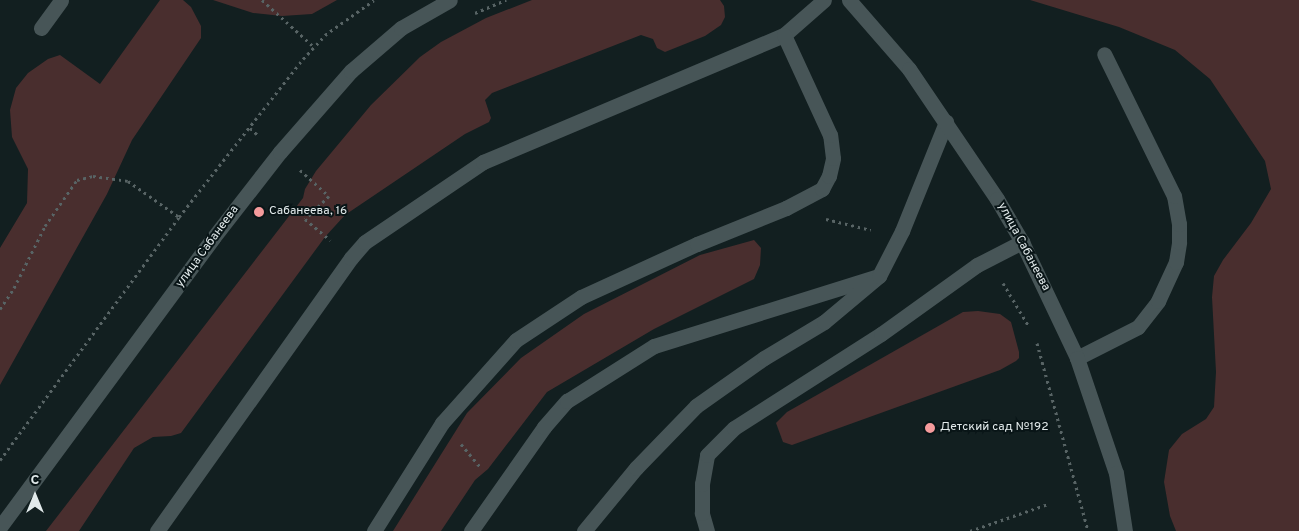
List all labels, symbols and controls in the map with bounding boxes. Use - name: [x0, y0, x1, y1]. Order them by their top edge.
- street label: улица Сабанеева: [994, 200, 1052, 294]
- street label: улица Сабанеева: [173, 203, 243, 291]
- place label: Сабанеева, 16: [269, 205, 347, 219]
- marker: Сабанеева, 16: [253, 206, 265, 218]
- place label: Детский сад №192: [940, 421, 1048, 435]
- marker: Детский сад №192: [924, 422, 936, 434]
- north arrow: [10, 471, 60, 521]
- text: С: [31, 472, 39, 489]

